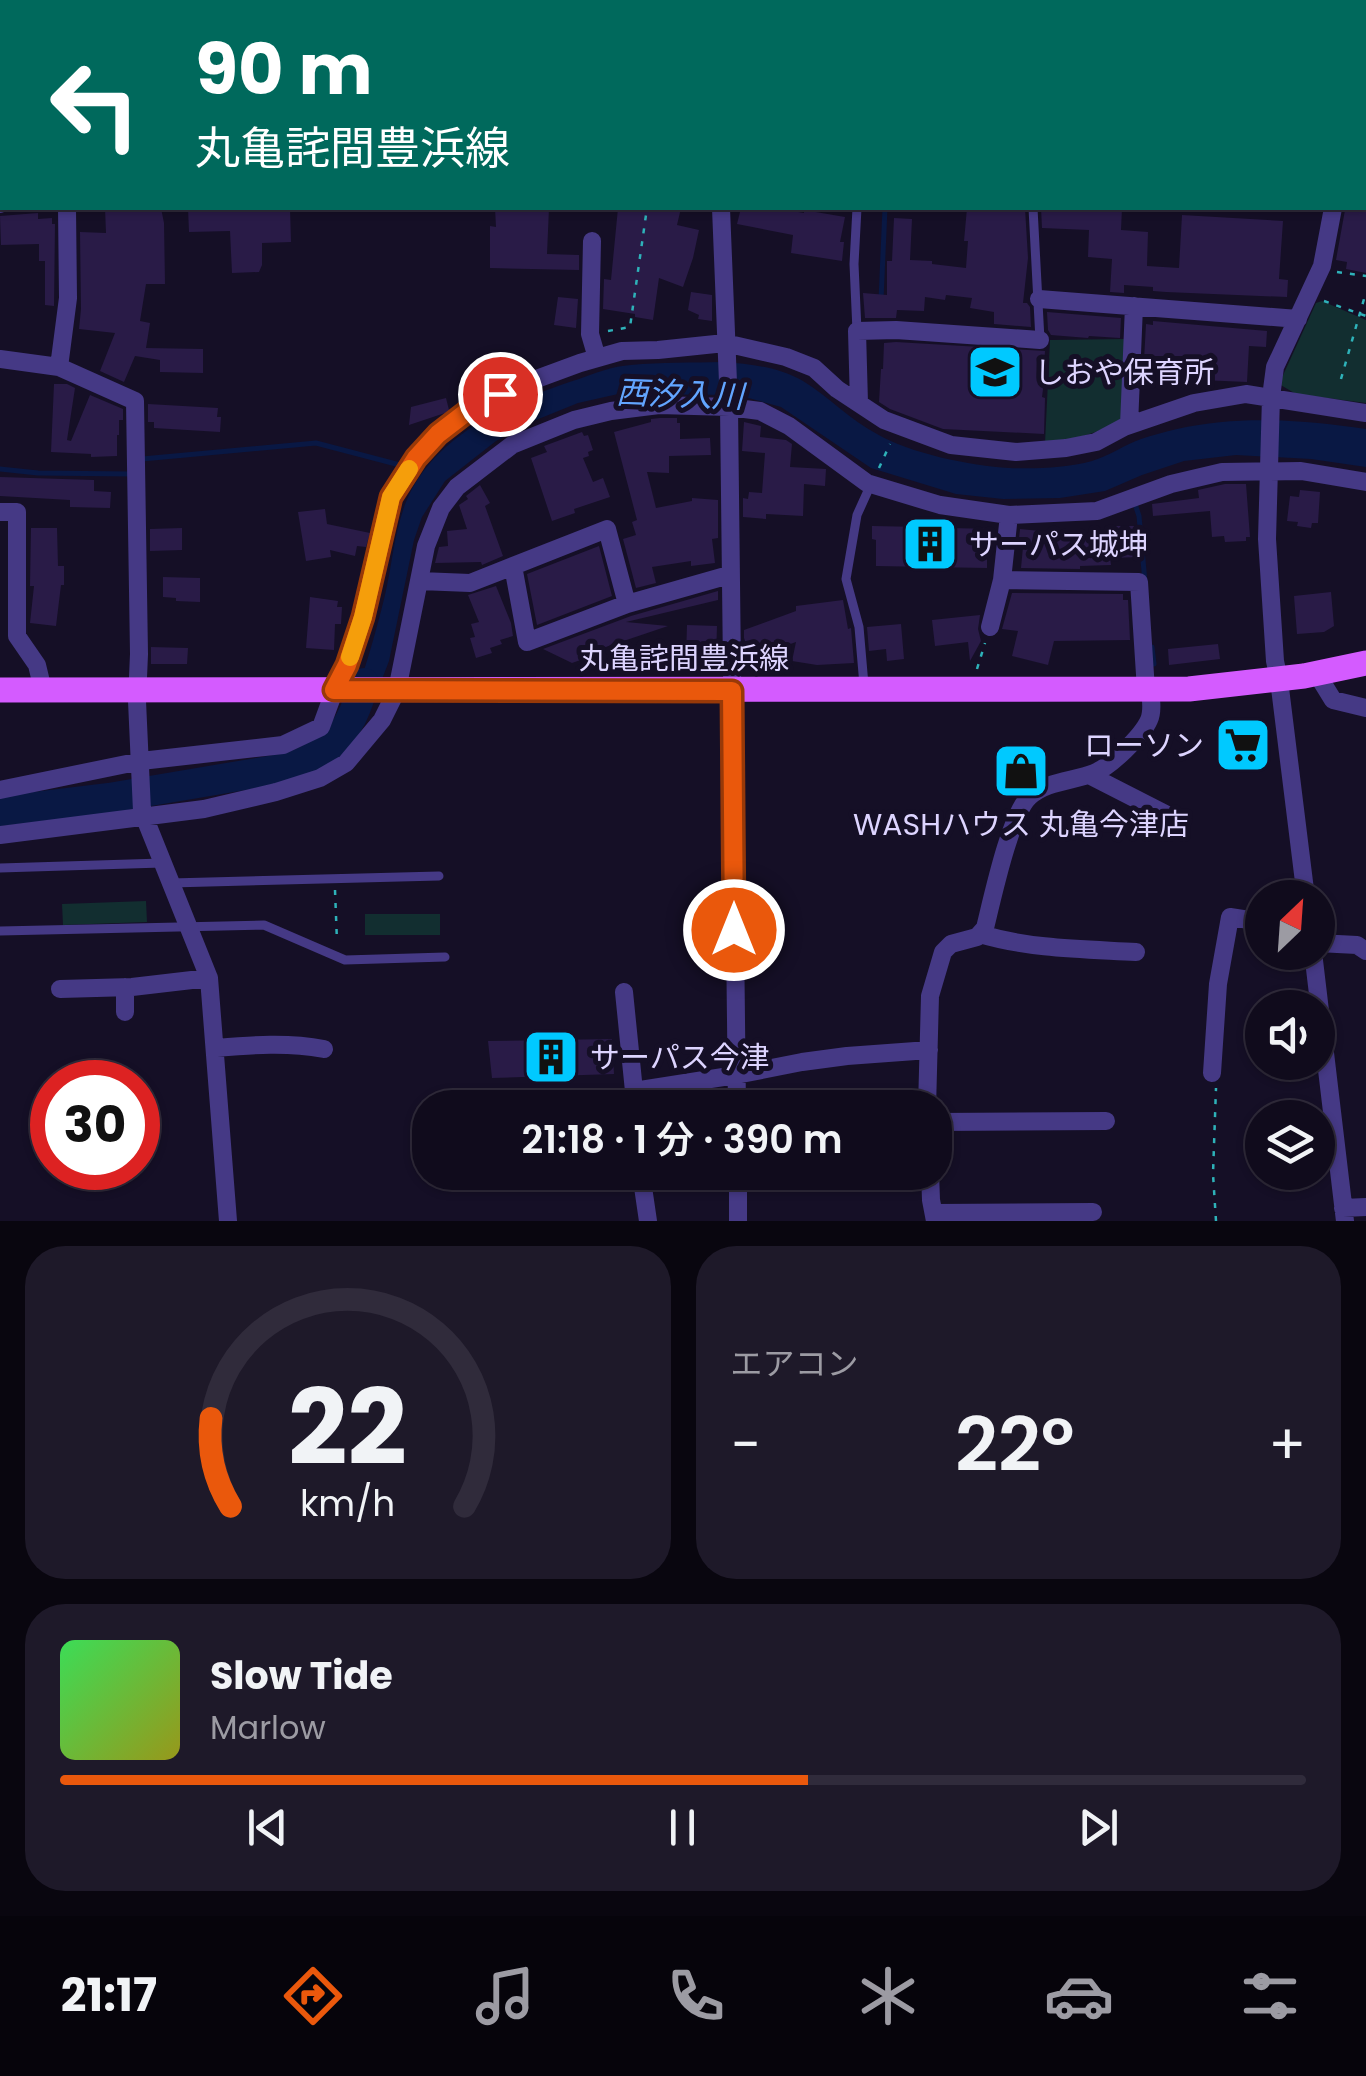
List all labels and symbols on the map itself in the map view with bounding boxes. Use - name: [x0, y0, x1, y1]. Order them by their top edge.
- school or university icon: しおや保育所: [965, 342, 1025, 402]
- place label: しおや保育所: [1034, 351, 1214, 394]
- pin: [458, 352, 543, 437]
- water label: 西汐入川: [615, 369, 748, 419]
- building icon: サーパス城坤: [900, 514, 960, 574]
- place label: サーパス城坤: [969, 523, 1149, 566]
- street label: 丸亀詫間豊浜線: [579, 637, 789, 680]
- supermarket icon: ローソン: [1213, 715, 1273, 775]
- place label: ローソン: [1084, 724, 1204, 767]
- shop icon: WASHハウス 丸亀今津店: [991, 741, 1051, 801]
- place label: WASHハウス 丸亀今津店: [853, 803, 1189, 846]
- position arrow: [682, 878, 786, 982]
- north arrow: [1245, 880, 1335, 970]
- building icon: サーパス今津: [521, 1027, 581, 1087]
- place label: サーパス今津: [590, 1036, 770, 1079]
- speed limit sign: 30: [30, 1060, 160, 1190]

